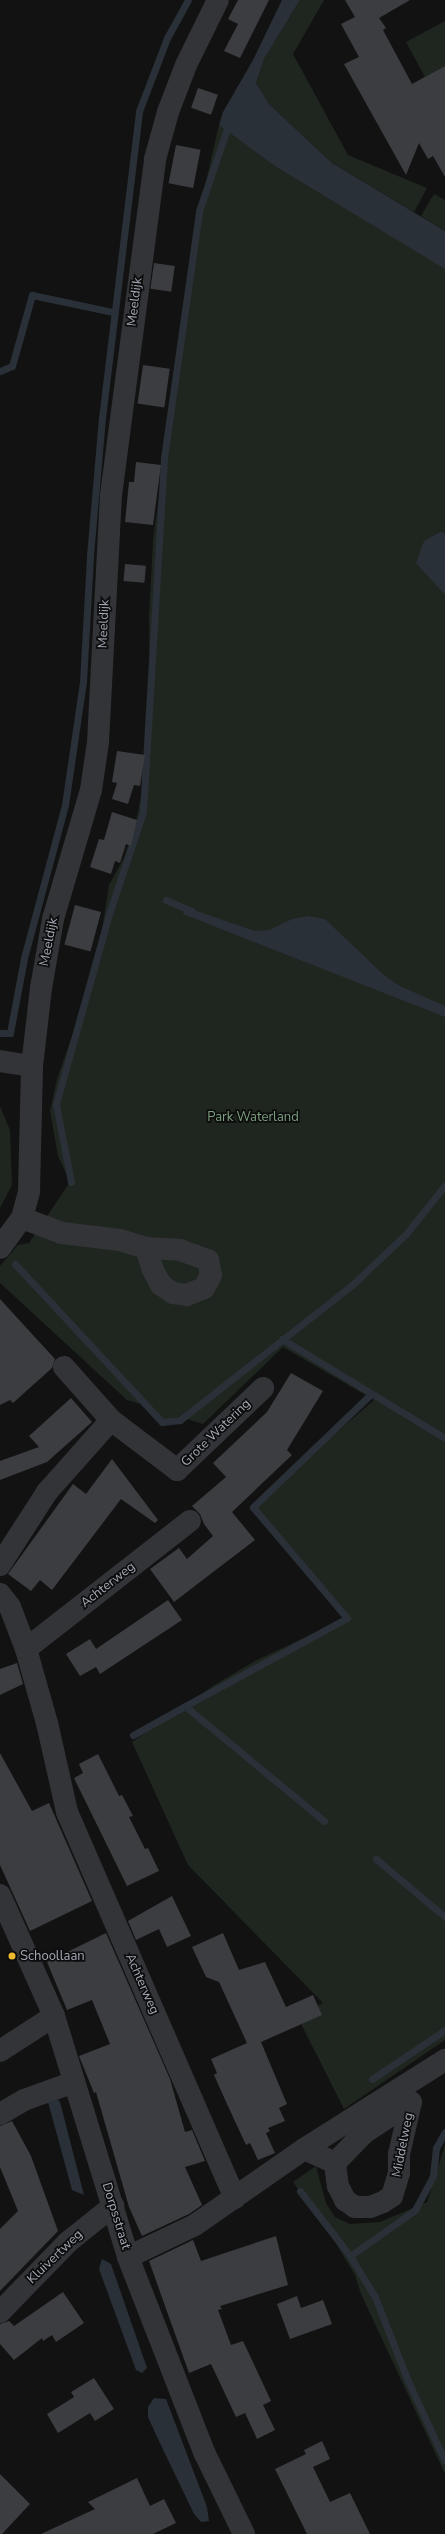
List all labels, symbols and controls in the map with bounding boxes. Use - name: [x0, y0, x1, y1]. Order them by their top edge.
- street label: Meeldijk: [124, 277, 146, 327]
- street label: Meeldijk: [95, 599, 113, 649]
- street label: Meeldijk: [37, 917, 61, 967]
- park label: Park Waterland: [207, 1109, 299, 1125]
- street label: Grote Watering: [178, 1396, 254, 1470]
- street label: Achterweg: [78, 1559, 138, 1611]
- place label: Schoollaan: [20, 1948, 85, 1964]
- marker: Schoollaan: [7, 1951, 17, 1961]
- street label: Achterweg: [122, 1951, 162, 2017]
- street label: Middelweg: [389, 2111, 417, 2179]
- street label: Dorpsstraat: [98, 2181, 134, 2251]
- street label: Kluivertweg: [24, 2227, 86, 2287]

